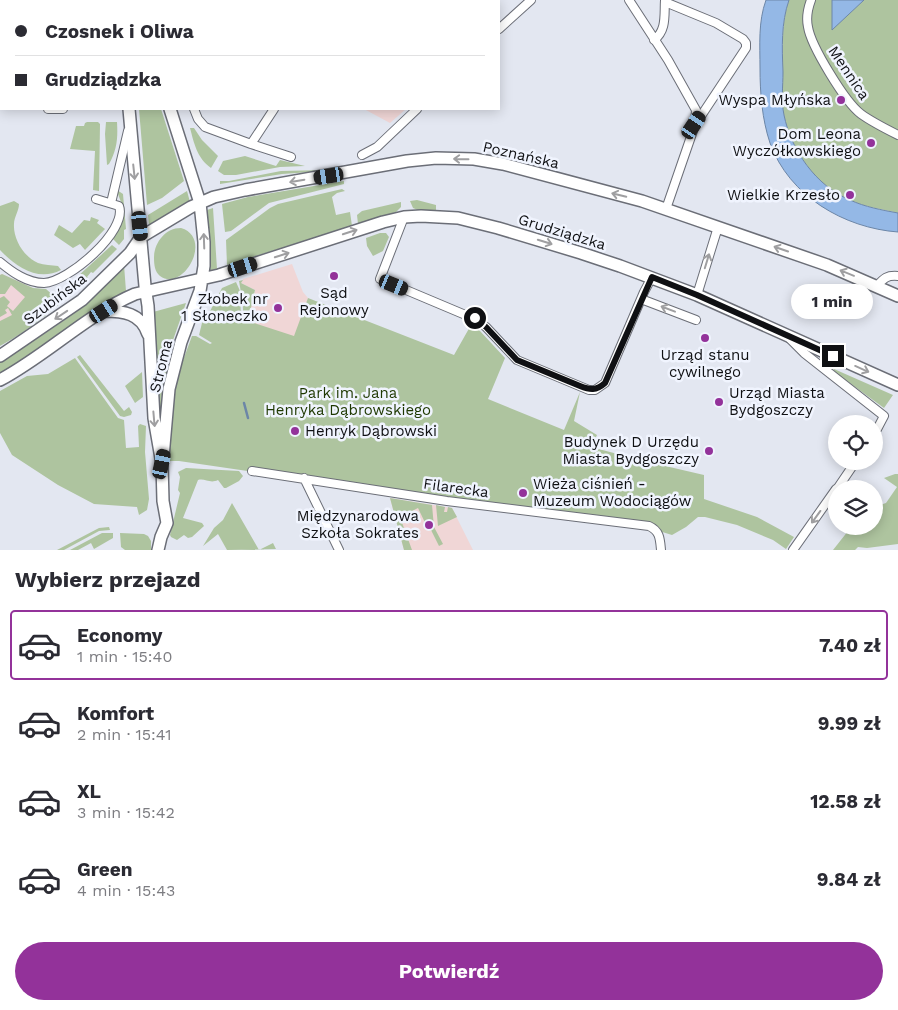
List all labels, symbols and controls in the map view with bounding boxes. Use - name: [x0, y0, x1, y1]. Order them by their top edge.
- text: Czosnek i Oliwa: [45, 20, 194, 43]
- street label: Mennica: [825, 43, 874, 104]
- text: Grudziądzka: [45, 68, 161, 91]
- place label: Wyspa Młyńska: [718, 91, 832, 109]
- marker: Wyspa Młyńska: [835, 94, 847, 106]
- car: [679, 108, 708, 142]
- place label: Dom Leona Wyczółkowskiego: [733, 125, 862, 160]
- street label: Poznańska: [481, 137, 561, 173]
- marker: Dom Leona Wyczółkowskiego: [865, 137, 877, 149]
- one-way arrow: [454, 154, 470, 164]
- one-way arrow: [130, 164, 139, 180]
- car: [313, 166, 344, 186]
- one-way arrow: [290, 177, 306, 187]
- place label: Wielkie Krzesło: [727, 186, 840, 204]
- marker: Wielkie Krzesło: [844, 189, 856, 201]
- one-way arrow: [612, 190, 628, 199]
- car: [130, 210, 149, 242]
- street label: Grudziądzka: [516, 210, 608, 254]
- one-way arrow: [342, 227, 358, 237]
- one-way arrow: [199, 233, 208, 249]
- one-way arrow: [536, 237, 552, 247]
- one-way arrow: [773, 244, 789, 254]
- one-way arrow: [274, 249, 290, 259]
- one-way arrow: [703, 253, 713, 269]
- car: [226, 255, 259, 279]
- one-way arrow: [840, 268, 855, 277]
- street label: Szubińska: [20, 269, 90, 329]
- marker: Sąd Rejonowy: [328, 270, 340, 282]
- car: [377, 272, 410, 298]
- place label: Sąd Rejonowy: [299, 284, 369, 319]
- callout: 1 min: [792, 284, 874, 318]
- place label: Złobek nr 1 Słoneczko: [181, 290, 268, 325]
- text: 1 min: [811, 292, 853, 311]
- car: [87, 297, 120, 325]
- marker: Złobek nr 1 Słoneczko: [272, 302, 284, 314]
- one-way arrow: [661, 304, 677, 313]
- route start: [464, 307, 486, 329]
- one-way arrow: [55, 310, 69, 320]
- marker: Urząd stanu cywilnego: [699, 332, 711, 344]
- street label: Stroma: [146, 337, 176, 394]
- route end: [822, 345, 844, 367]
- place label: Urząd stanu cywilnego: [661, 346, 749, 381]
- one-way arrow: [854, 365, 869, 375]
- park label: Park im. Jana Henryka Dąbrowskiego: [265, 384, 431, 419]
- place label: Urząd Miasta Bydgoszczy: [729, 384, 825, 419]
- marker: Urząd Miasta Bydgoszczy: [713, 396, 725, 408]
- one-way arrow: [150, 411, 159, 427]
- map controls: [828, 415, 883, 535]
- button: locate: [828, 415, 883, 470]
- place label: Henryk Dąbrowski: [305, 422, 437, 440]
- marker: Henryk Dąbrowski: [289, 425, 301, 437]
- place label: Budynek D Urzędu Miasta Bydgoszczy: [562, 433, 699, 468]
- marker: Budynek D Urzędu Miasta Bydgoszczy: [703, 445, 715, 457]
- car: [151, 448, 172, 480]
- street label: Filarecka: [422, 474, 490, 502]
- place label: Wieża ciśnień - Muzeum Wodociągów: [533, 475, 692, 510]
- button: layers: [828, 480, 883, 535]
- marker: Wieża ciśnień - Muzeum Wodociągów: [517, 487, 529, 499]
- place label: Międzynarodowa Szkoła Sokrates: [297, 507, 420, 542]
- one-way arrow: [811, 510, 821, 524]
- marker: Międzynarodowa Szkoła Sokrates: [423, 519, 435, 531]
- text: Wybierz przejazd: [15, 567, 200, 592]
- icon: car: [17, 623, 62, 668]
- text: Economy: [77, 624, 162, 647]
- text: 7.40 zł: [819, 634, 881, 657]
- text: 1 min · 15:40: [77, 647, 172, 666]
- icon: car: [17, 701, 62, 746]
- text: Komfort: [77, 702, 154, 725]
- text: 9.99 zł: [818, 712, 881, 735]
- text: 2 min · 15:41: [77, 725, 171, 744]
- icon: car: [17, 779, 62, 824]
- text: XL: [77, 780, 101, 803]
- text: 12.58 zł: [810, 790, 881, 813]
- text: 3 min · 15:42: [77, 803, 175, 822]
- icon: car: [17, 857, 62, 902]
- text: Green: [77, 858, 133, 881]
- text: 9.84 zł: [817, 868, 881, 891]
- text: 4 min · 15:43: [77, 881, 175, 900]
- button: Potwierdź: [15, 942, 883, 1000]

